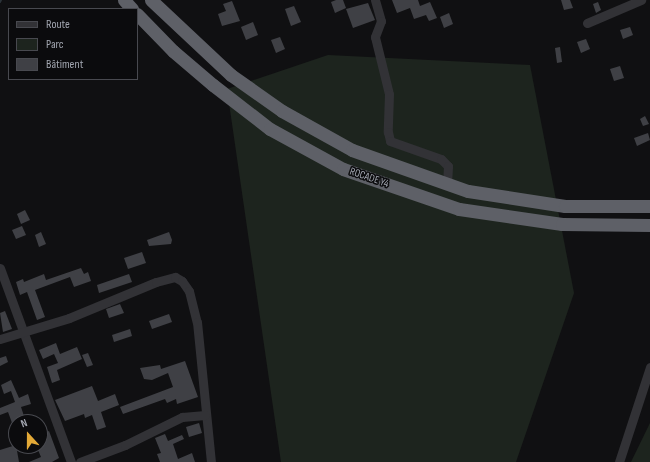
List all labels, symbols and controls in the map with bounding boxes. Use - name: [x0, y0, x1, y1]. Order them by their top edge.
- legend: [8, 8, 138, 80]
- text: Route: [46, 17, 70, 32]
- text: Parc: [46, 37, 64, 52]
- text: Bâtiment: [46, 57, 83, 72]
- street label: ROCADE Y4: [348, 165, 390, 191]
- north arrow: [8, 414, 48, 454]
- text: N: [19, 416, 29, 430]

